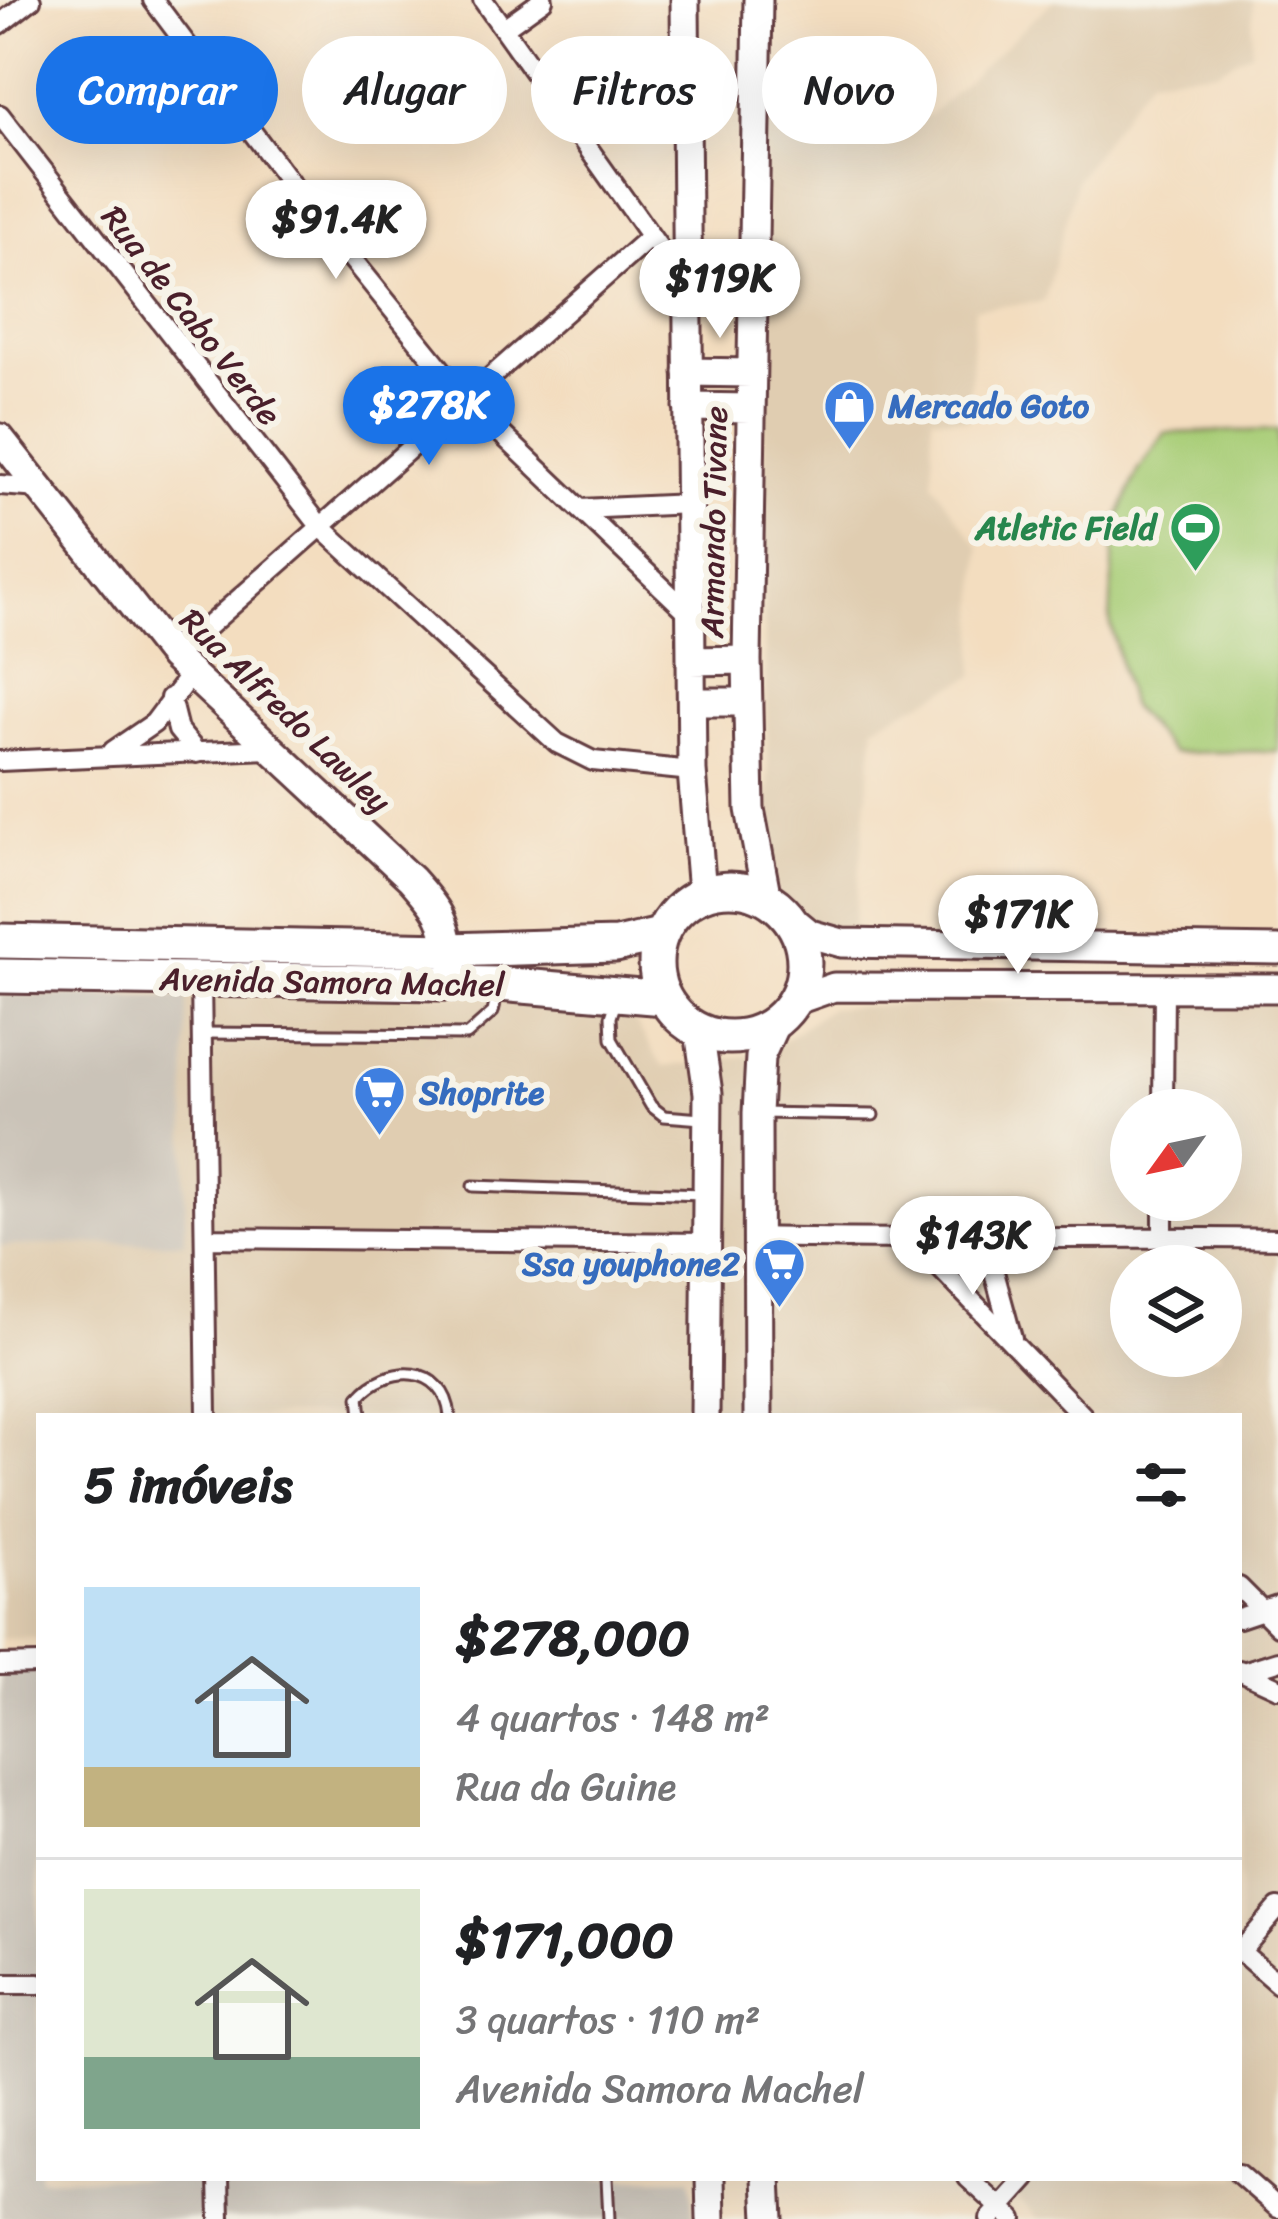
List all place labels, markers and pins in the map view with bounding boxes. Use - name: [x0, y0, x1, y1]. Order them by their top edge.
- pin: $91.4K: [238, 180, 434, 282]
- pin: $119K: [636, 239, 804, 341]
- pin: $278K: [345, 366, 513, 468]
- shop icon: Mercado Goto: [821, 377, 877, 451]
- place label: Mercado Goto: [887, 377, 1090, 435]
- place label: Atletic Field: [973, 499, 1159, 557]
- sports icon: Atletic Field: [1167, 499, 1223, 573]
- pin: $171K: [934, 875, 1102, 977]
- supermarket icon: Shoprite: [352, 1064, 408, 1138]
- place label: Shoprite: [418, 1064, 544, 1122]
- pin: $143K: [889, 1196, 1057, 1298]
- place label: Ssa youphone2: [521, 1235, 740, 1293]
- supermarket icon: Ssa youphone2: [751, 1235, 807, 1309]

